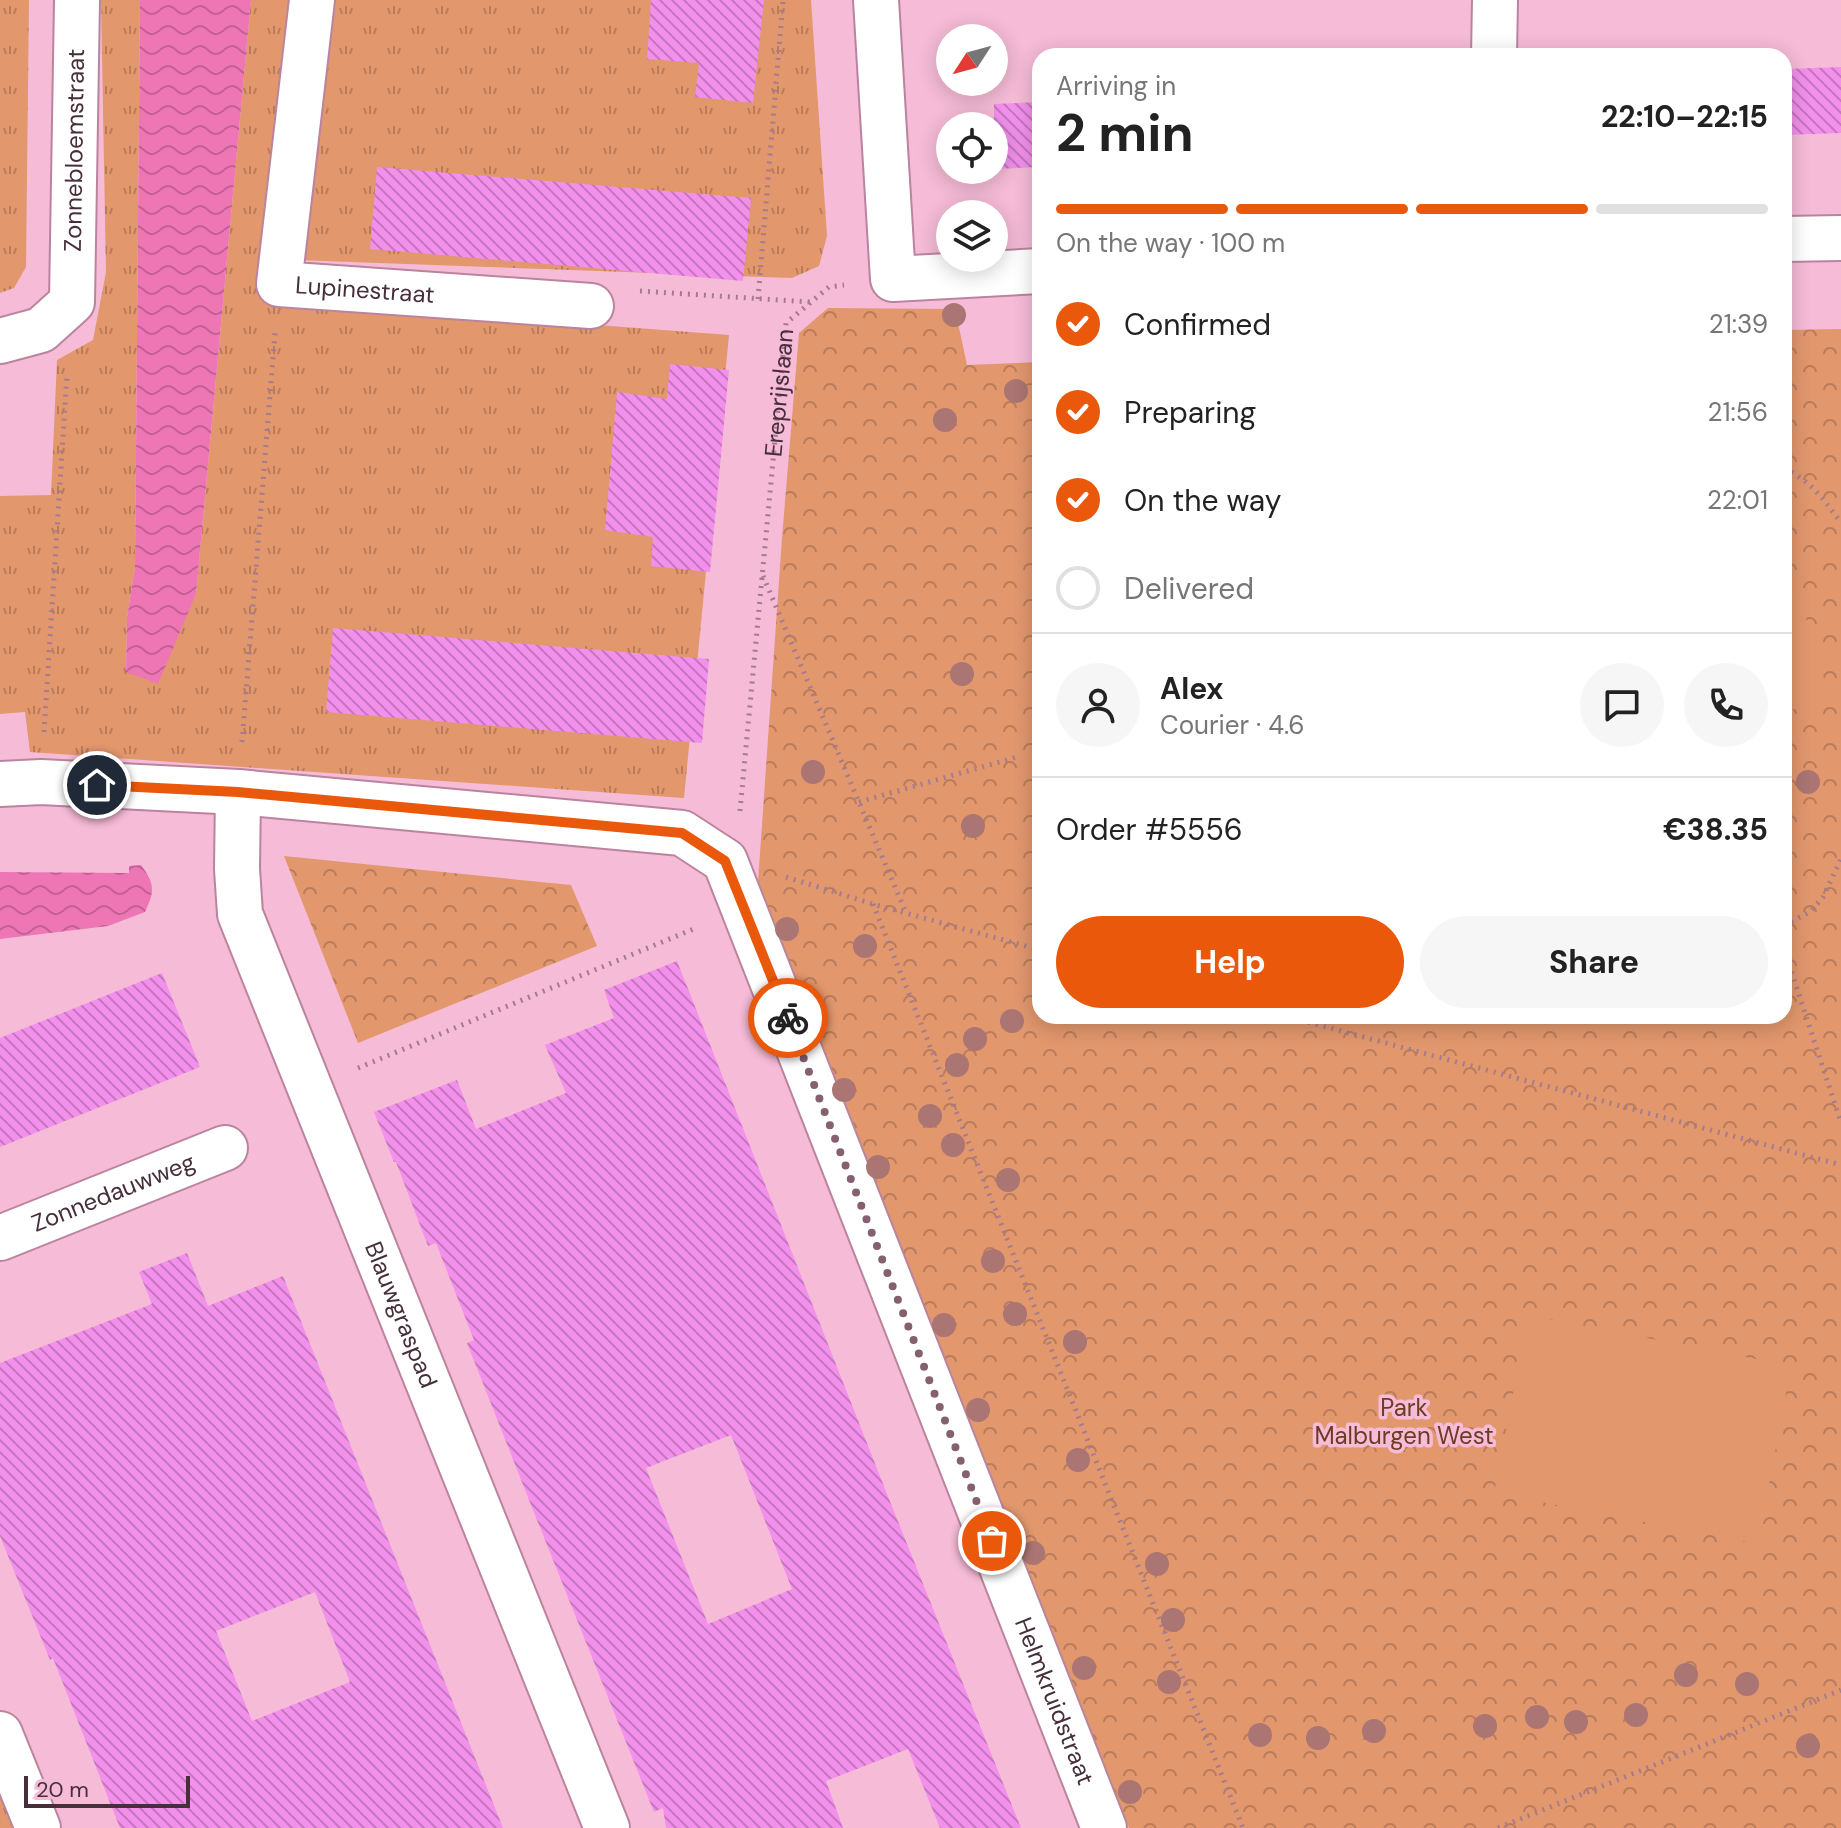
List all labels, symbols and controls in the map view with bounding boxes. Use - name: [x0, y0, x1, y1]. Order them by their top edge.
- north arrow: [936, 24, 1008, 96]
- map controls: [936, 24, 1008, 272]
- street label: Zonnebloemstraat: [57, 48, 91, 252]
- text: Arriving in: [1056, 69, 1176, 103]
- text: 22:10–22:15: [1601, 97, 1768, 136]
- text: 2 min: [1056, 99, 1194, 167]
- button: locate: [936, 112, 1008, 184]
- button: layers: [936, 200, 1008, 272]
- text: On the way · 100 m: [1056, 226, 1285, 260]
- street label: Lupinestraat: [294, 269, 436, 310]
- icon: check: [1056, 302, 1100, 346]
- text: Confirmed: [1124, 305, 1271, 344]
- text: 21:39: [1709, 307, 1768, 341]
- street label: Ereprijslaan: [757, 327, 800, 458]
- icon: check: [1056, 390, 1100, 434]
- text: Preparing: [1124, 393, 1256, 432]
- text: 21:56: [1707, 395, 1768, 429]
- icon: check: [1056, 478, 1100, 522]
- text: On the way: [1124, 481, 1281, 520]
- text: 22:01: [1707, 483, 1768, 517]
- text: Delivered: [1124, 569, 1254, 608]
- button: person: [1056, 663, 1140, 747]
- button: chat: [1580, 663, 1664, 747]
- button: phone: [1684, 663, 1768, 747]
- text: Alex: [1160, 669, 1223, 708]
- text: Courier · 4.6: [1160, 708, 1305, 742]
- pin: [63, 751, 131, 819]
- icon: home: [75, 763, 119, 807]
- text: Order #5556: [1056, 810, 1243, 849]
- text: €38.35: [1663, 810, 1768, 849]
- button: Help: [1056, 916, 1404, 1008]
- button: Share: [1420, 916, 1768, 1008]
- courier: [748, 978, 828, 1058]
- icon: bike: [766, 996, 810, 1040]
- street label: Zonnedauwweg: [27, 1146, 199, 1239]
- street label: Blauwgraspad: [358, 1237, 445, 1392]
- park label: Park Malburgen West: [1314, 1392, 1494, 1451]
- pin: [958, 1507, 1026, 1575]
- icon: bag: [970, 1519, 1014, 1563]
- street label: Helmkruidstraat: [1008, 1613, 1102, 1789]
- scale bar: [24, 1772, 190, 1808]
- text: 20 m: [36, 1775, 89, 1804]

